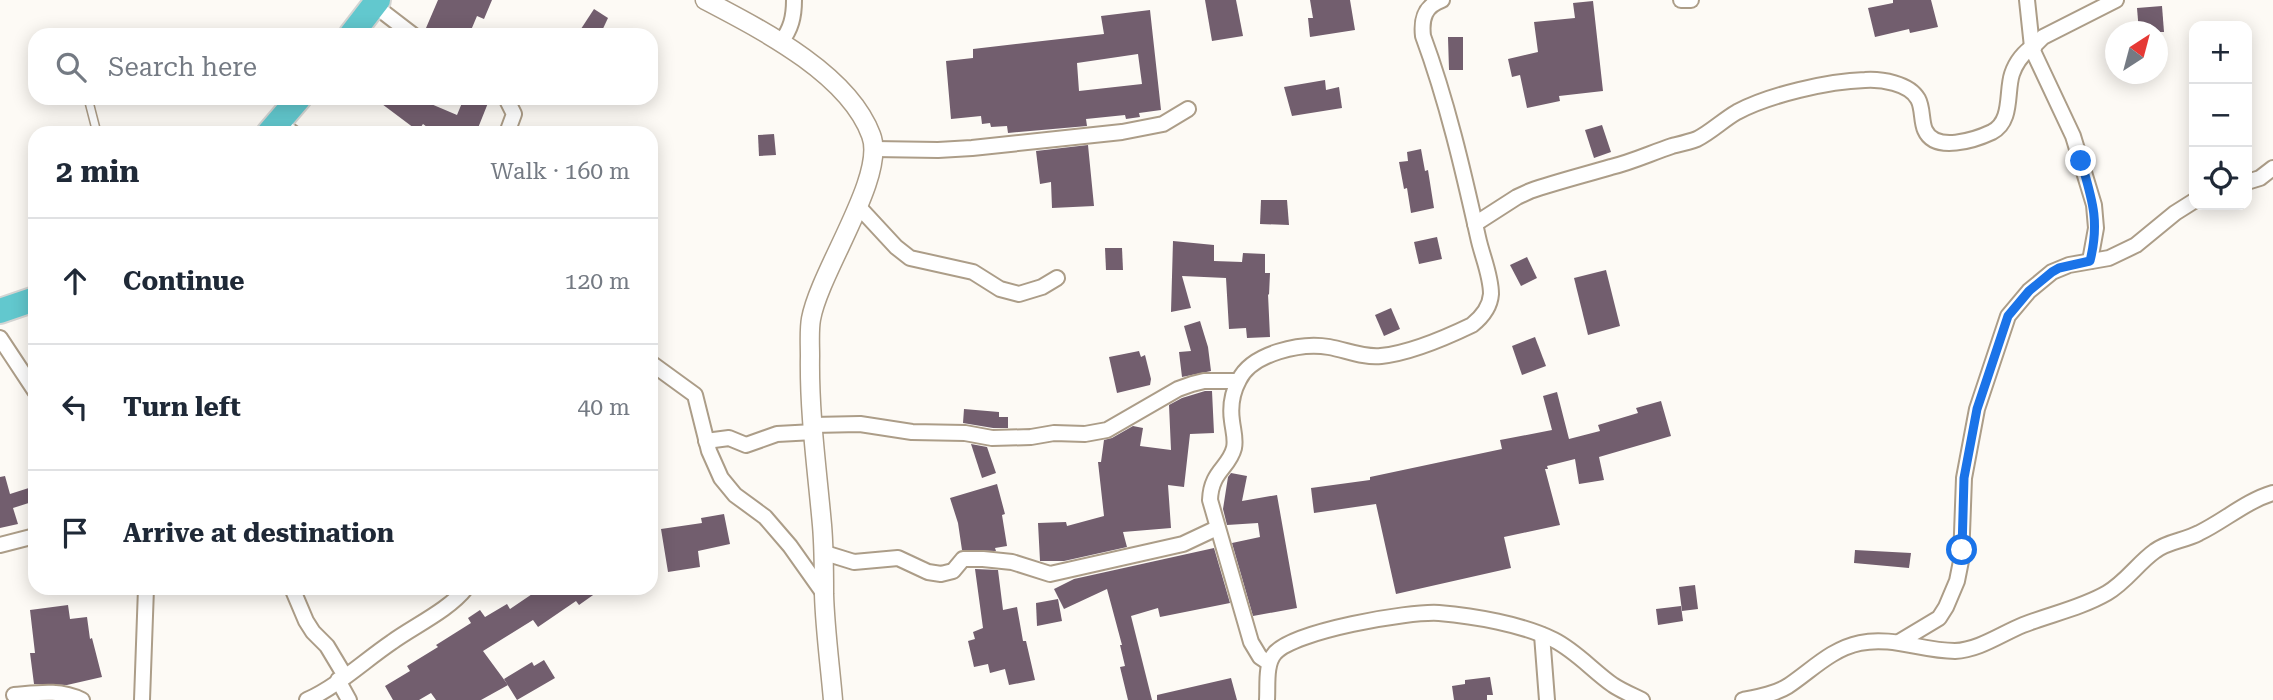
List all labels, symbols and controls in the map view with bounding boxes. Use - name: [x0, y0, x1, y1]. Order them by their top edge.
- north arrow: [2105, 21, 2168, 84]
- map controls: [2189, 21, 2252, 210]
- button: +: [2189, 21, 2252, 84]
- search box: [28, 28, 658, 105]
- icon: search: [52, 48, 90, 86]
- text: Search here: [108, 52, 257, 82]
- button: −: [2189, 84, 2252, 147]
- route end: [2065, 145, 2096, 176]
- button: locate: [2189, 147, 2252, 210]
- text: 2 min: [56, 154, 139, 189]
- text: Walk · 160 m: [491, 158, 630, 185]
- icon: ahead: [56, 262, 94, 300]
- text: Continue: [123, 266, 245, 296]
- text: 120 m: [565, 268, 630, 295]
- icon: left: [56, 388, 94, 426]
- text: Turn left: [123, 392, 241, 422]
- text: 40 m: [577, 394, 630, 421]
- icon: arrive: [56, 514, 94, 552]
- text: Arrive at destination: [123, 518, 394, 548]
- route start: [1946, 534, 1977, 565]

